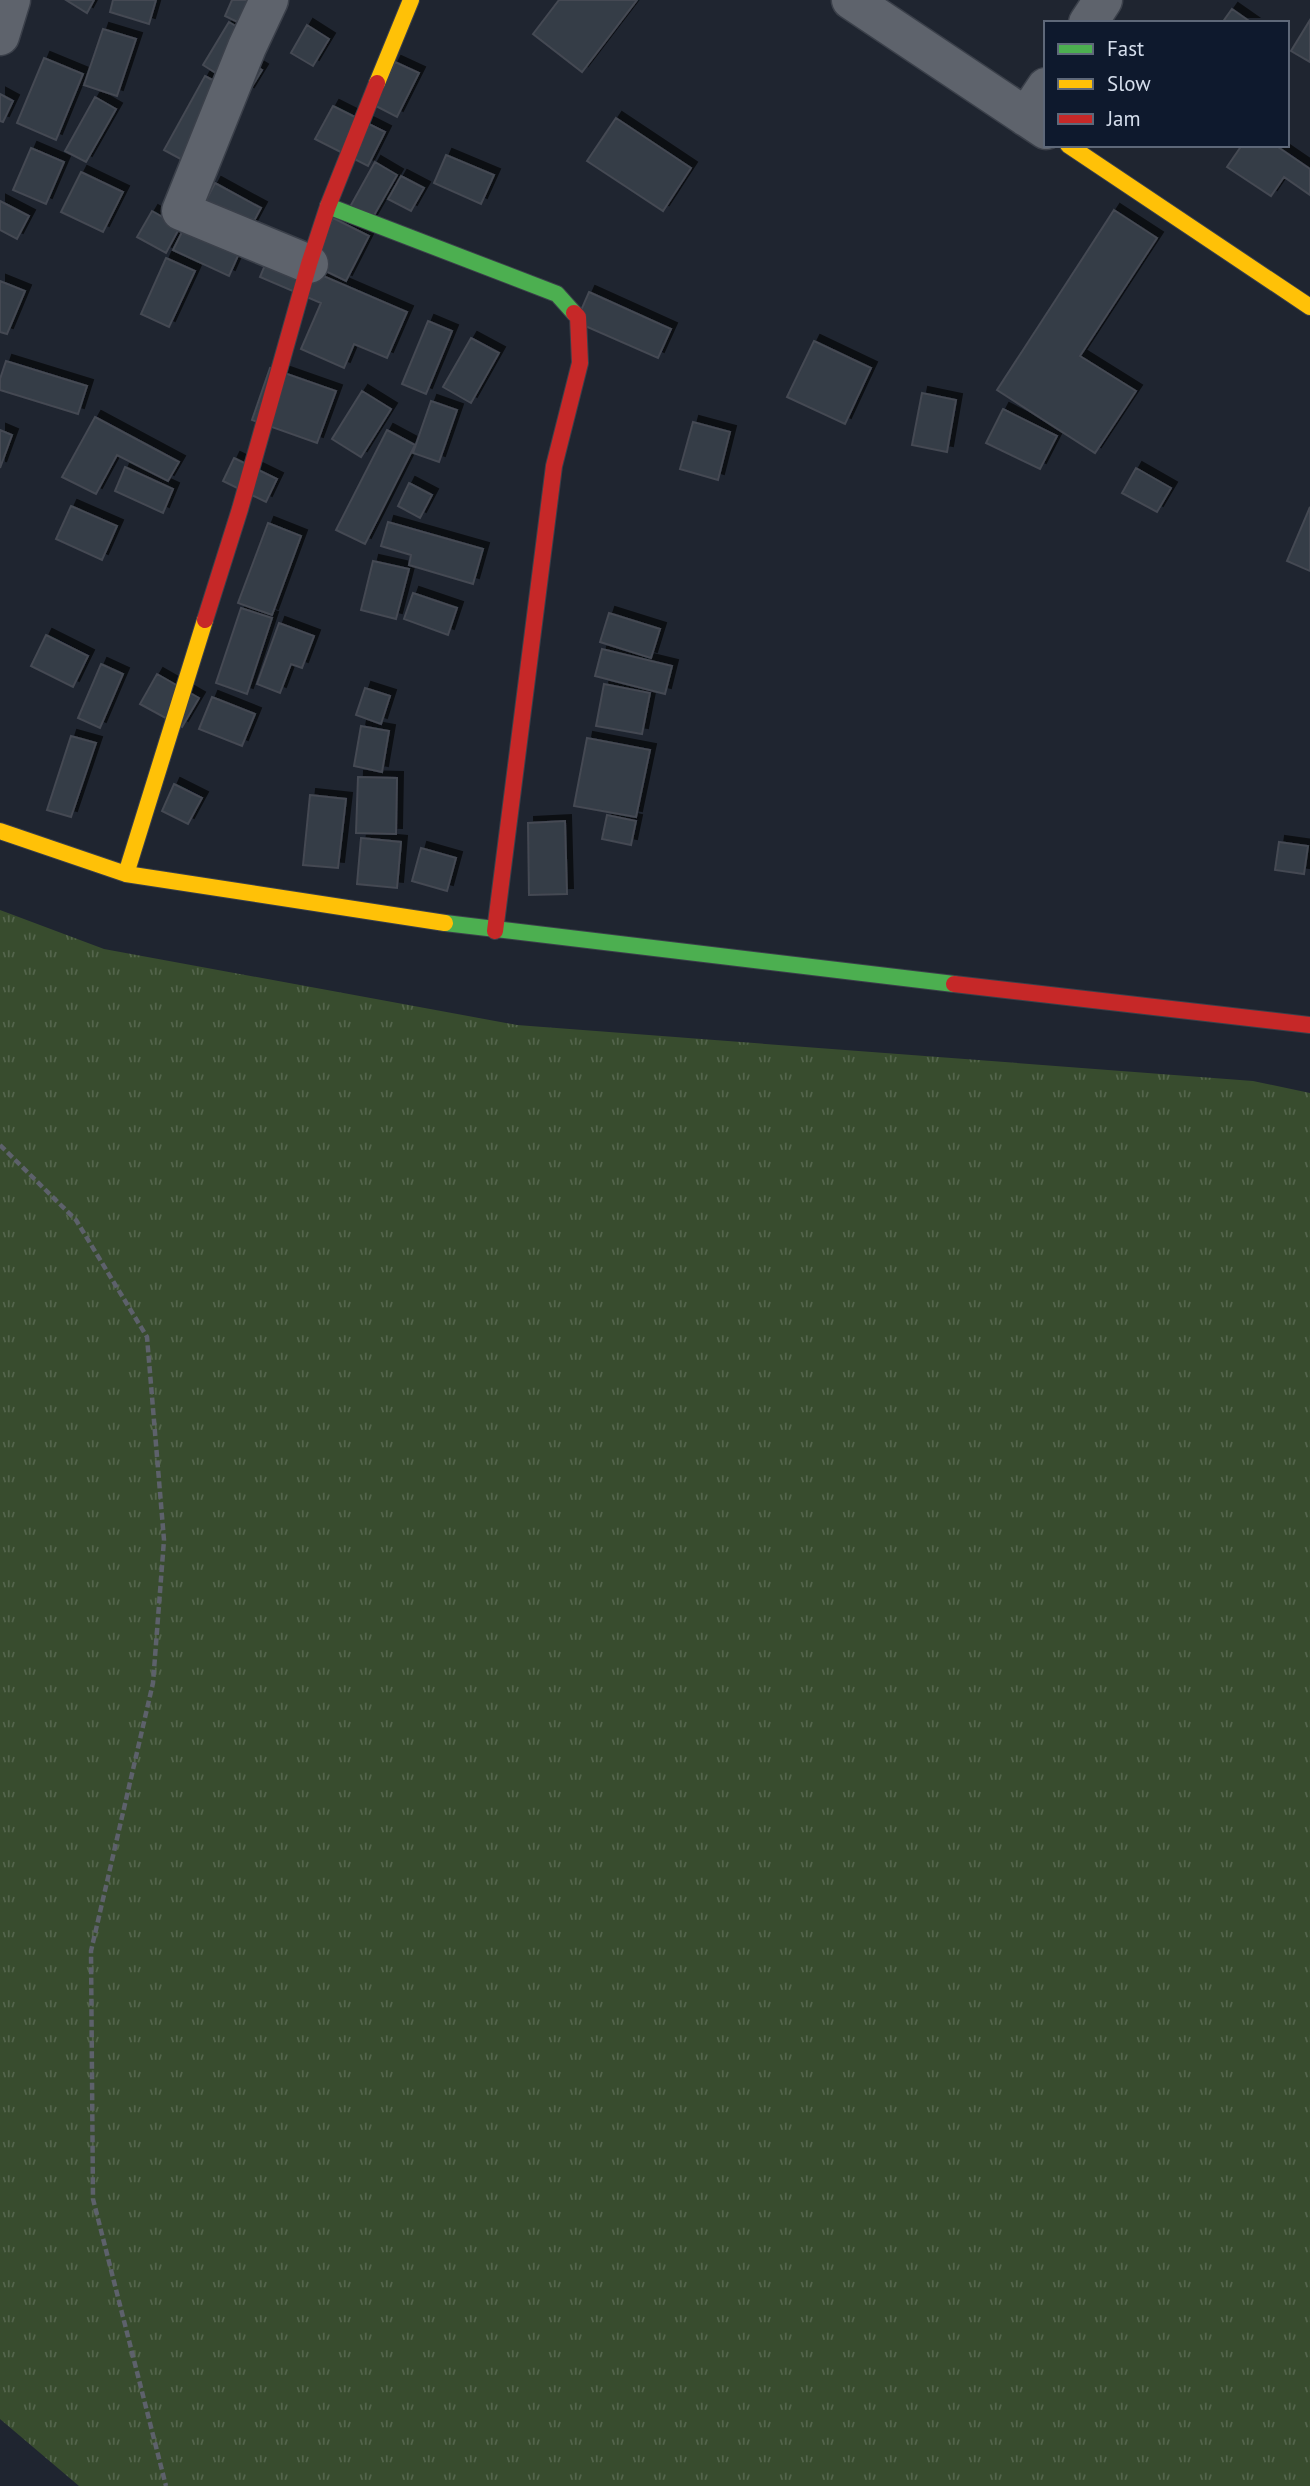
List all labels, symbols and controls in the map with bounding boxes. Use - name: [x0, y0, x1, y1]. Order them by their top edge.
- legend: [1044, 21, 1289, 147]
- text: Fast: [1107, 35, 1144, 62]
- text: Slow: [1107, 70, 1151, 97]
- text: Jam: [1106, 105, 1141, 132]

